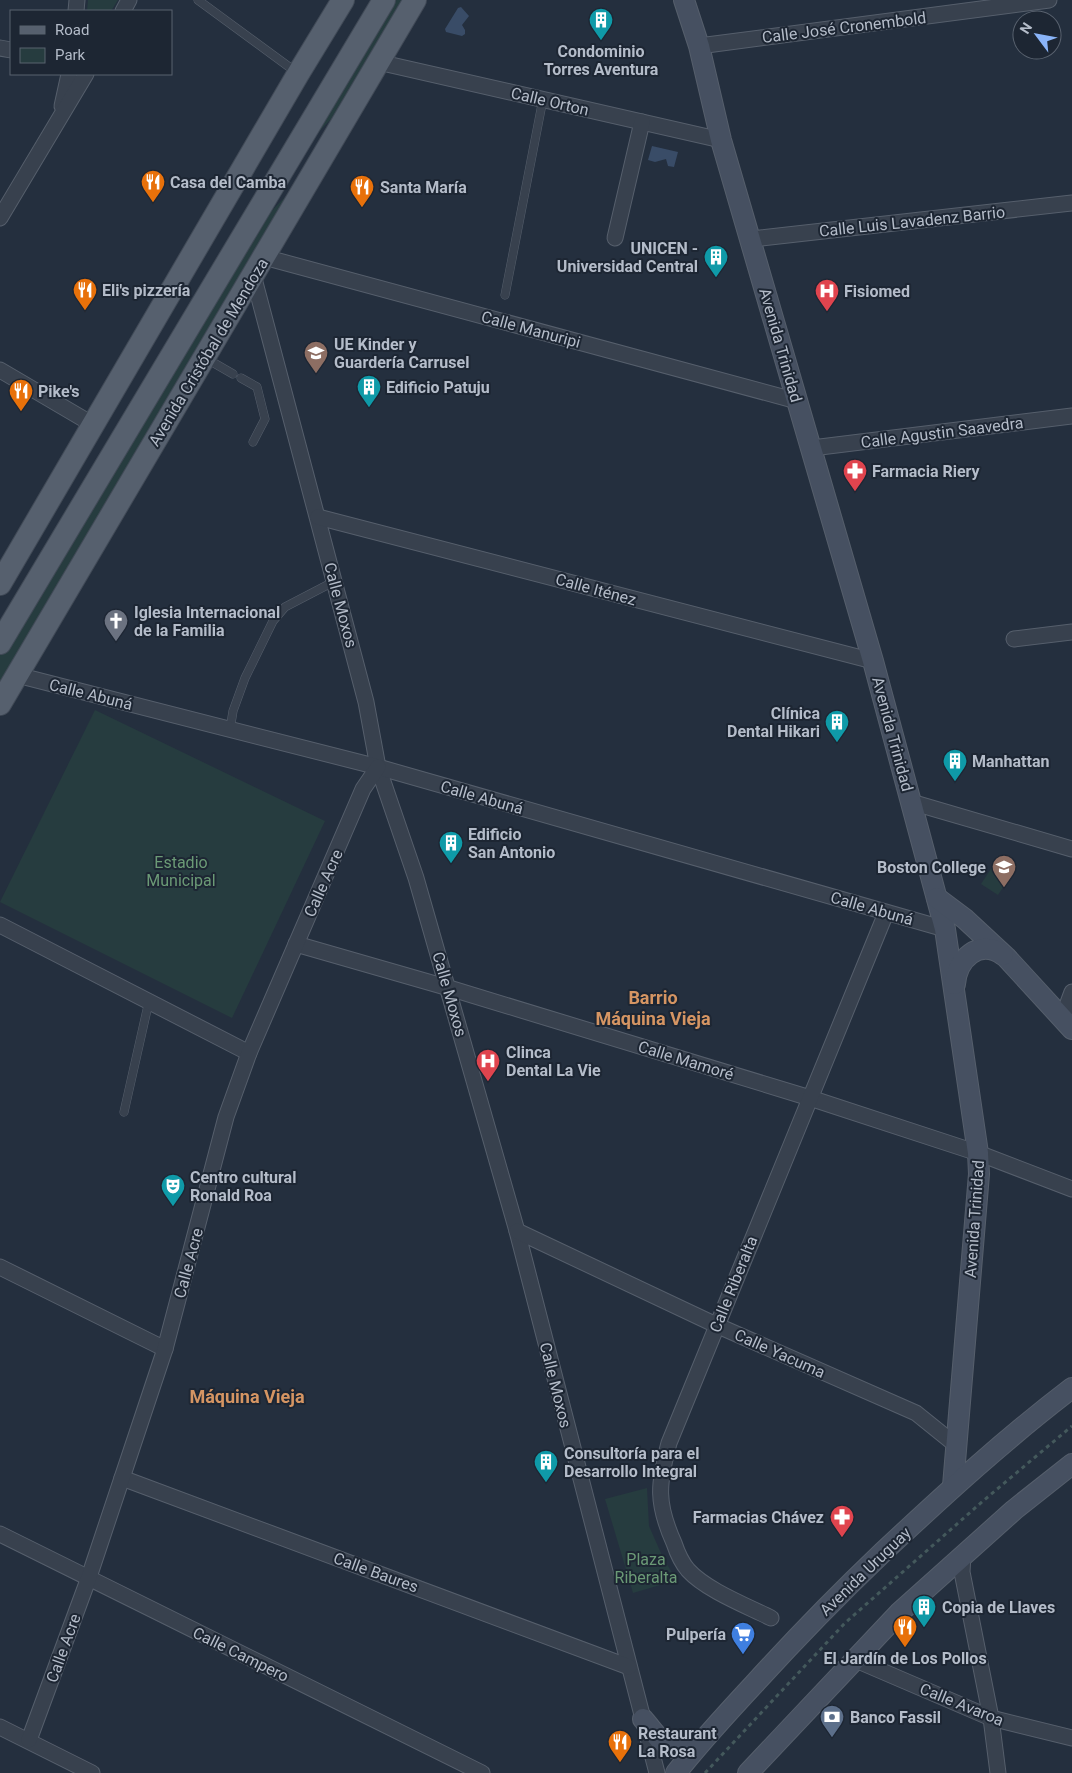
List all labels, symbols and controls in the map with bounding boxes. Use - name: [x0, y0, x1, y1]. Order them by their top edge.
- building icon: Condominio Torres Aventura: [588, 7, 614, 41]
- street label: Calle José Cronembold: [761, 8, 927, 47]
- legend: [10, 10, 172, 75]
- north arrow: [1012, 10, 1062, 60]
- text: N: [1017, 20, 1035, 37]
- text: Road: [55, 21, 89, 39]
- place label: Condominio Torres Aventura: [544, 42, 659, 79]
- text: Park: [55, 46, 86, 64]
- street label: Calle Orton: [509, 83, 591, 120]
- restaurant icon: Casa del Camba: [140, 169, 166, 203]
- place label: Casa del Camba: [170, 173, 287, 192]
- restaurant icon: Santa María: [349, 174, 375, 208]
- place label: Santa María: [380, 178, 467, 197]
- street label: Calle Luis Lavadenz Barrio: [818, 202, 1006, 241]
- place label: UNICEN - Universidad Central: [557, 239, 698, 276]
- building icon: UNICEN - Universidad Central: [703, 244, 729, 278]
- street label: Avenida Cristóbal de Mendoza: [145, 255, 272, 450]
- restaurant icon: Eli's pizzería: [72, 277, 98, 311]
- hospital icon: Fisiomed: [814, 278, 840, 312]
- place label: Eli's pizzería: [102, 281, 191, 300]
- place label: Fisiomed: [844, 282, 910, 301]
- street label: Avenida Trinidad: [755, 286, 806, 404]
- street label: Calle Manuripi: [479, 307, 583, 352]
- place label: UE Kinder y Guardería Carrusel: [334, 335, 469, 372]
- school or university icon: UE Kinder y Guardería Carrusel: [303, 340, 329, 374]
- building icon: Edificio Patuju: [356, 374, 382, 408]
- restaurant icon: Pike's: [8, 378, 34, 412]
- place label: Edificio Patuju: [386, 378, 490, 397]
- place label: Pike's: [38, 382, 80, 401]
- street label: Calle Agustin Saavedra: [860, 413, 1024, 452]
- pharmacy icon: Farmacia Riery: [842, 458, 868, 492]
- place label: Farmacia Riery: [872, 462, 981, 481]
- street label: Calle Moxos: [320, 560, 361, 650]
- street label: Calle Iténez: [553, 570, 638, 609]
- place label: Iglesia Internacional de la Familia: [134, 603, 280, 640]
- church icon: Iglesia Internacional de la Familia: [103, 608, 129, 642]
- street label: Calle Abuná: [47, 675, 134, 714]
- street label: Avenida Trinidad: [868, 675, 917, 794]
- place label: Clínica Dental Hikari: [727, 704, 820, 741]
- building icon: Clínica Dental Hikari: [824, 709, 850, 743]
- building icon: Manhattan: [942, 748, 968, 782]
- place label: Manhattan: [972, 752, 1049, 771]
- street label: Calle Abuná: [438, 777, 525, 818]
- place label: Edificio San Antonio: [468, 825, 555, 862]
- building icon: Edificio San Antonio: [438, 830, 464, 864]
- street label: Calle Acre: [300, 846, 347, 920]
- park label: Estadio Municipal: [146, 853, 216, 890]
- school or university icon: Boston College: [991, 854, 1017, 888]
- place label: Boston College: [877, 858, 986, 877]
- street label: Calle Abuná: [828, 888, 915, 929]
- street label: Calle Moxos: [428, 949, 471, 1039]
- district label: Barrio Máquina Vieja: [595, 987, 711, 1029]
- street label: Calle Mamoré: [636, 1037, 736, 1084]
- place label: Clinca Dental La Vie: [506, 1043, 601, 1080]
- hospital icon: Clinca Dental La Vie: [475, 1048, 501, 1082]
- street label: Avenida Trinidad: [961, 1159, 988, 1279]
- place label: Centro cultural Ronald Roa: [190, 1168, 296, 1205]
- theatre icon: Centro cultural Ronald Roa: [160, 1173, 186, 1207]
- street label: Calle Acre: [170, 1226, 207, 1300]
- street label: Calle Riberalta: [706, 1233, 761, 1335]
- street label: Calle Yacuma: [732, 1325, 828, 1382]
- street label: Calle Moxos: [536, 1340, 575, 1430]
- district label: Máquina Vieja: [189, 1386, 305, 1407]
- place label: Consultoría para el Desarrollo Integral: [564, 1444, 699, 1481]
- building icon: Consultoría para el Desarrollo Integral: [533, 1449, 559, 1483]
- pharmacy icon: Farmacias Chávez: [829, 1504, 855, 1538]
- place label: Farmacias Chávez: [693, 1508, 824, 1527]
- street label: Avenida Uruguay: [816, 1523, 915, 1620]
- street label: Calle Baures: [331, 1548, 421, 1597]
- park label: Plaza Riberalta: [615, 1550, 677, 1587]
- building icon: Copia de Llaves: [911, 1594, 937, 1628]
- place label: Copia de Llaves: [942, 1598, 1055, 1617]
- street label: Calle Acre: [42, 1611, 85, 1685]
- restaurant icon: El Jardín de Los Pollos: [892, 1614, 918, 1648]
- supermarket icon: Pulpería: [730, 1621, 756, 1655]
- street label: Calle Campero: [190, 1623, 292, 1686]
- place label: Pulpería: [666, 1625, 726, 1644]
- place label: El Jardín de Los Pollos: [823, 1649, 987, 1668]
- street label: Calle Avaroa: [917, 1679, 1007, 1730]
- bank icon: Banco Fassil: [819, 1704, 845, 1738]
- place label: Banco Fassil: [850, 1708, 941, 1727]
- place label: Restaurant La Rosa: [638, 1724, 717, 1761]
- restaurant icon: Restaurant La Rosa: [607, 1729, 633, 1763]

